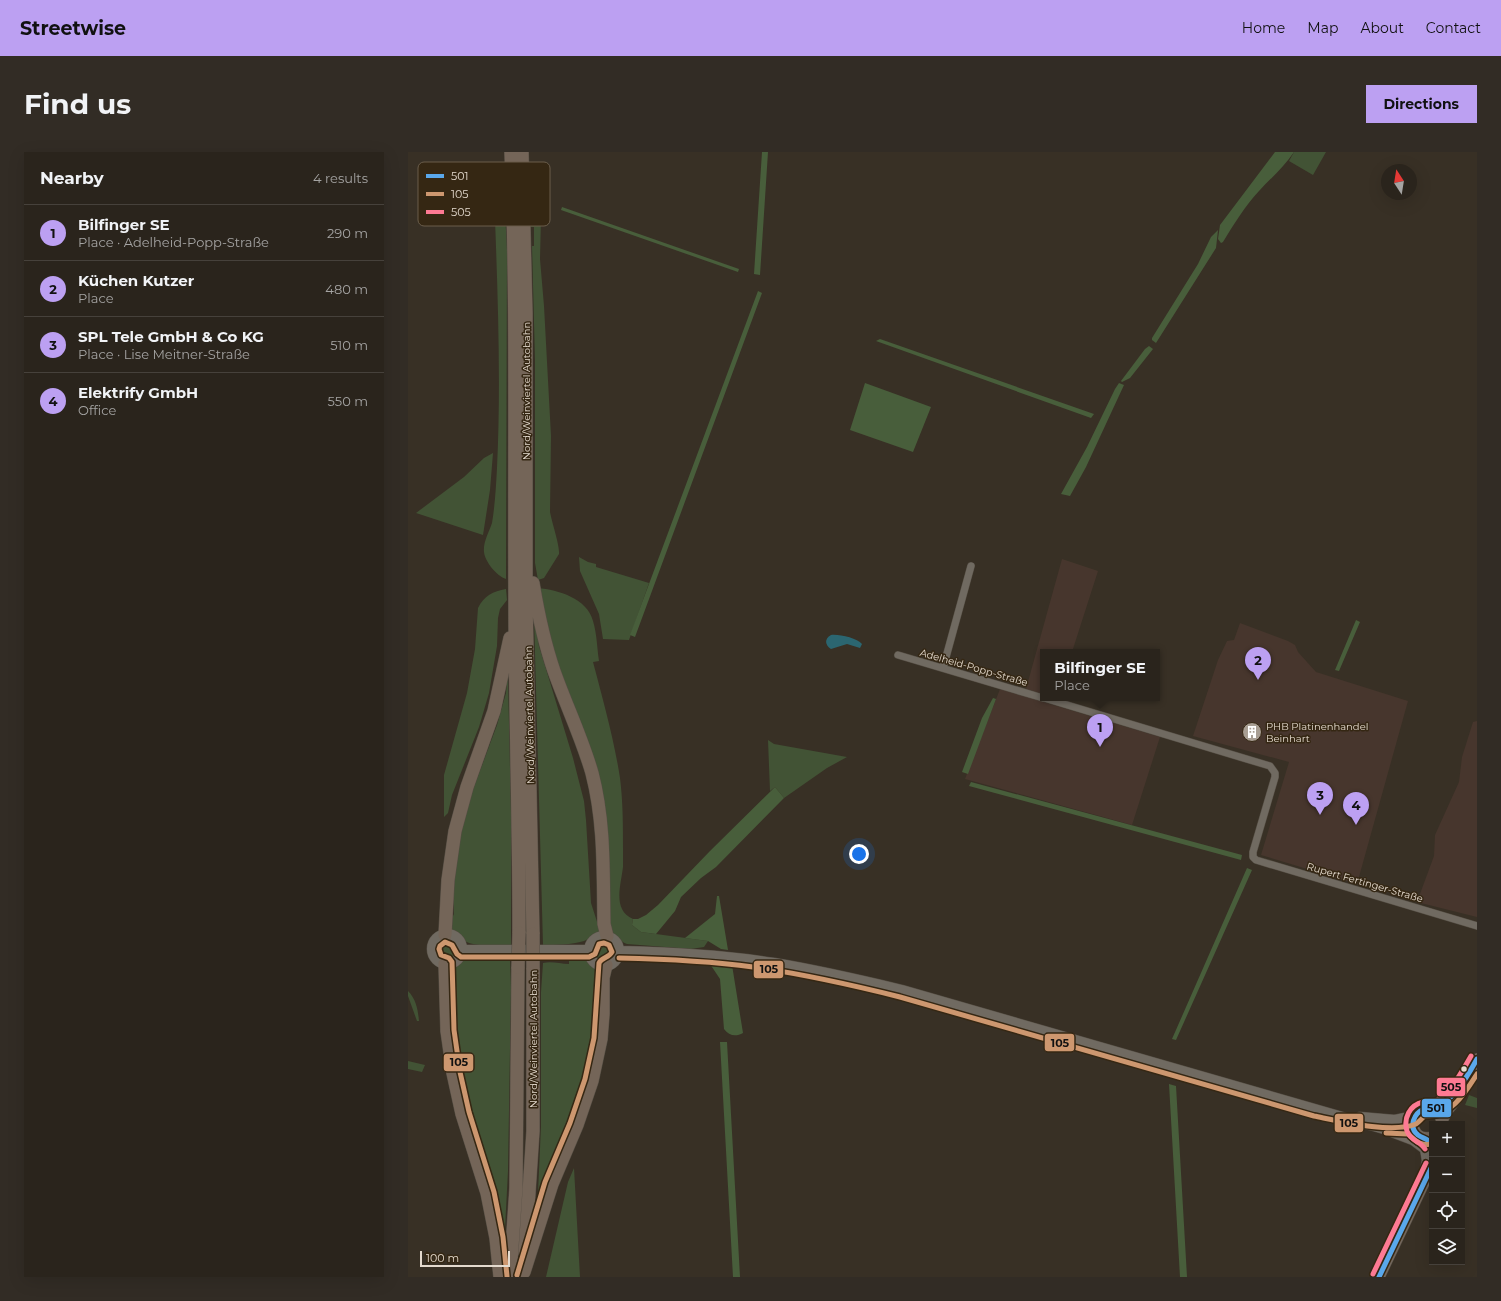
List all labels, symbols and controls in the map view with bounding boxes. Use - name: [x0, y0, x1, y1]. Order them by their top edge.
- text: Streetwise: [20, 17, 126, 40]
- text: Home: [1242, 19, 1285, 37]
- text: Map: [1307, 19, 1338, 37]
- text: About: [1360, 19, 1404, 37]
- text: Contact: [1426, 19, 1481, 37]
- button: Directions: [1366, 85, 1477, 123]
- text: Find us: [24, 87, 131, 121]
- legend: [418, 162, 550, 226]
- north arrow: [1381, 164, 1417, 200]
- text: Nearby: [40, 168, 104, 188]
- text: 501: [451, 169, 468, 183]
- text: 4 results: [313, 170, 368, 186]
- text: 105: [451, 187, 468, 201]
- text: 505: [451, 205, 471, 219]
- text: Bilfinger SE: [78, 215, 170, 234]
- text: 1: [50, 225, 56, 241]
- text: 290 m: [327, 225, 368, 241]
- text: Place · Adelheid-Popp-Straße: [78, 234, 269, 250]
- text: Küchen Kutzer: [78, 271, 194, 290]
- text: 2: [49, 281, 57, 297]
- text: 480 m: [325, 281, 368, 297]
- text: Place: [78, 290, 114, 306]
- street label: Nord/Weinviertel Autobahn: [520, 322, 533, 460]
- text: SPL Tele GmbH & Co KG: [78, 327, 264, 346]
- text: 3: [49, 337, 57, 353]
- text: 510 m: [330, 337, 368, 353]
- text: Place · Lise Meitner-Straße: [78, 346, 250, 362]
- text: Elektrify GmbH: [78, 383, 198, 402]
- text: 4: [49, 393, 57, 409]
- text: 550 m: [328, 393, 368, 409]
- text: Office: [78, 402, 116, 418]
- street label: Nord/Weinviertel Autobahn: [522, 646, 537, 784]
- street label: Adelheid-Popp-Straße: [918, 646, 1029, 689]
- pin: 2: [1245, 647, 1271, 680]
- popup: [1040, 649, 1160, 701]
- text: Bilfinger SE: [1054, 658, 1146, 677]
- text: Place: [1054, 677, 1090, 693]
- pin: 1: [1087, 714, 1113, 747]
- place label: PHB Platinenhandel Beinhart: [1266, 720, 1368, 745]
- building icon: PHB Platinenhandel Beinhart: [1241, 721, 1263, 743]
- pin: 3: [1307, 782, 1333, 815]
- pin: 4: [1343, 792, 1369, 825]
- your location: [849, 844, 869, 864]
- street label: Rupert Fertinger-Straße: [1305, 860, 1424, 905]
- line badge: 105: [753, 960, 784, 979]
- text: 105: [760, 962, 779, 976]
- street label: Nord/Weinviertel Autobahn: [527, 970, 540, 1108]
- line badge: 105: [1044, 1033, 1075, 1052]
- text: 105: [1051, 1036, 1070, 1050]
- line badge: 105: [443, 1053, 474, 1072]
- text: 105: [450, 1055, 469, 1069]
- unlabelled marker: [1459, 1064, 1469, 1074]
- line badge: 505: [1436, 1077, 1466, 1097]
- text: 505: [1441, 1080, 1462, 1094]
- line badge: 501: [1421, 1098, 1452, 1118]
- text: 501: [1427, 1101, 1445, 1115]
- line badge: 105: [1334, 1113, 1364, 1133]
- text: 105: [1340, 1116, 1359, 1130]
- map controls: [1429, 1121, 1465, 1265]
- button: +: [1429, 1121, 1465, 1157]
- button: −: [1429, 1157, 1465, 1193]
- button: locate: [1429, 1193, 1465, 1229]
- button: layers: [1429, 1229, 1465, 1265]
- scale bar: [420, 1249, 510, 1268]
- text: 100 m: [426, 1251, 459, 1265]

